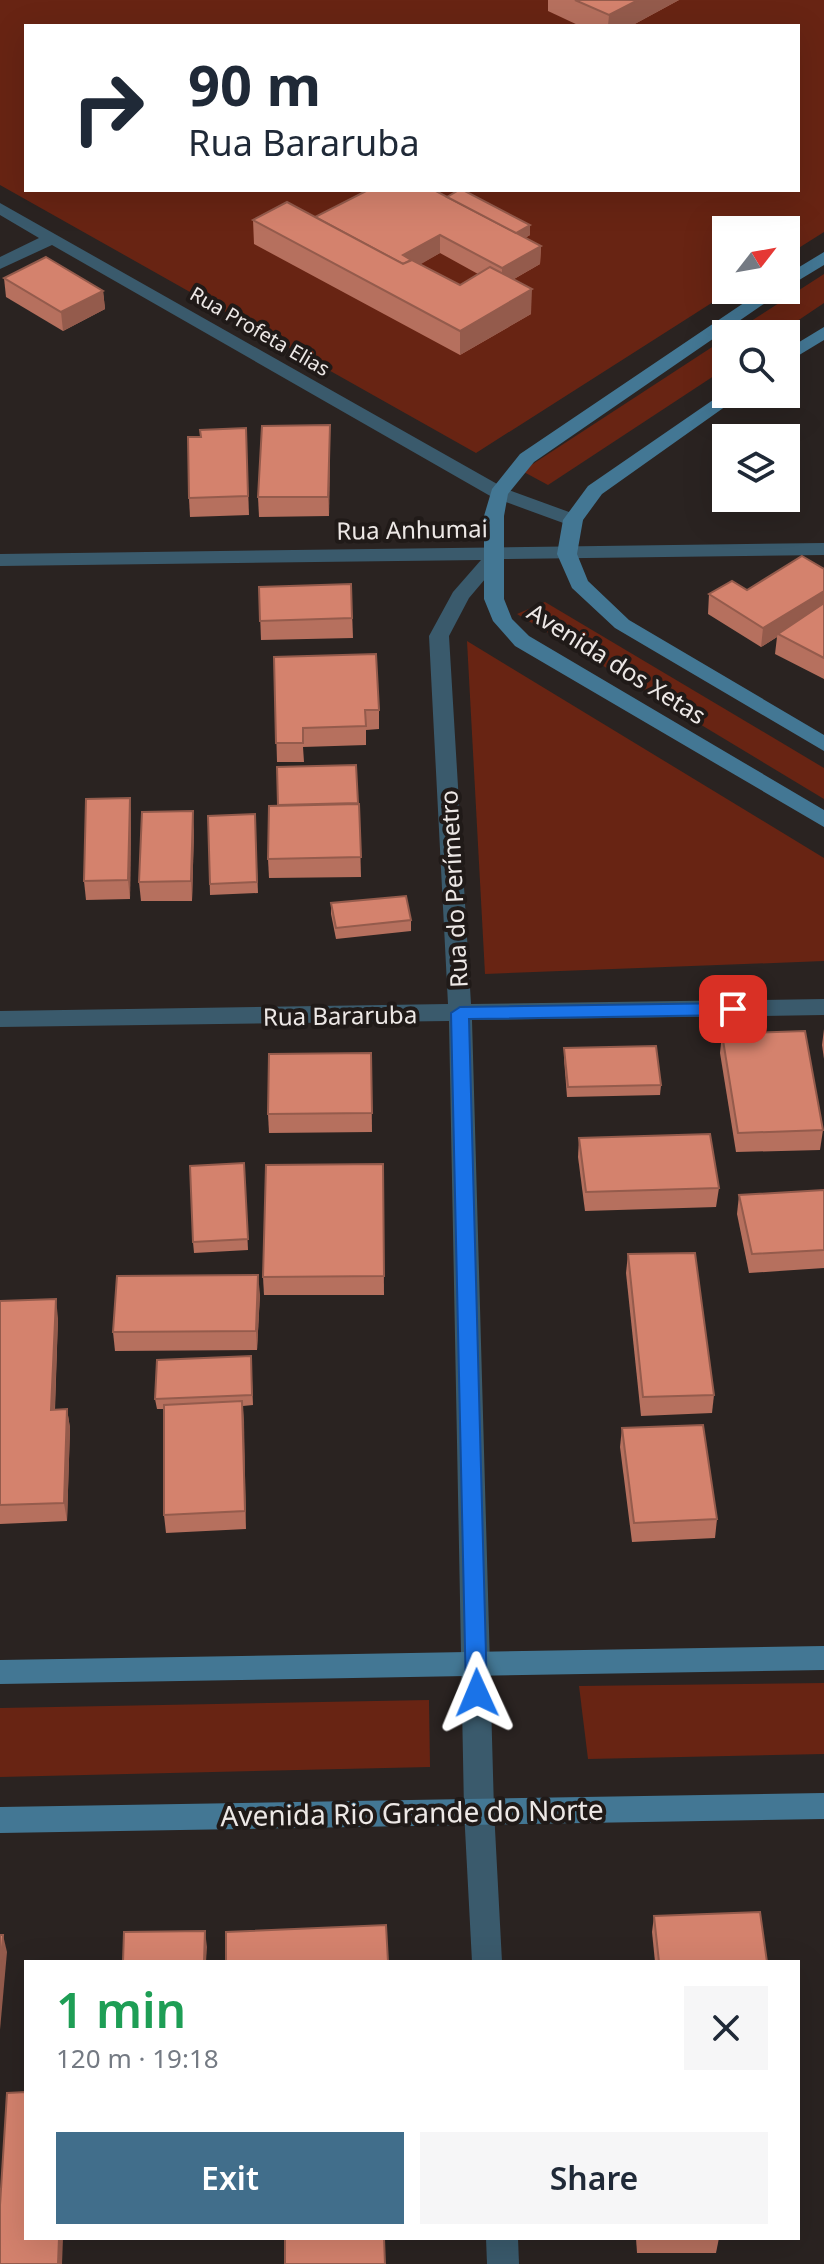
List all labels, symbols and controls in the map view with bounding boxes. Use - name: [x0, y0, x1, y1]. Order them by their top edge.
- text: 90 m: [188, 46, 321, 122]
- icon: right: [56, 56, 160, 160]
- text: Rua Bararuba: [188, 118, 420, 167]
- north arrow: [712, 216, 800, 304]
- map controls: [712, 216, 800, 512]
- street label: Rua Profeta Elias: [185, 280, 335, 382]
- button: search: [712, 320, 800, 408]
- button: layers: [712, 424, 800, 512]
- street label: Rua Anhumai: [336, 511, 488, 547]
- street label: Avenida dos Xetas: [521, 595, 713, 731]
- street label: Rua do Perímetro: [431, 789, 475, 989]
- pin: [699, 975, 767, 1043]
- icon: arrive: [711, 987, 755, 1031]
- street label: Rua Bararuba: [263, 997, 417, 1033]
- position arrow: [435, 1651, 519, 1735]
- street label: Avenida Rio Grande do Norte: [220, 1790, 604, 1834]
- text: 1 min: [56, 1977, 186, 2042]
- button: close: [684, 1986, 768, 2070]
- text: 120 m · 19:18: [56, 2040, 219, 2076]
- button: Exit: [56, 2132, 404, 2224]
- button: Share: [420, 2132, 768, 2224]

